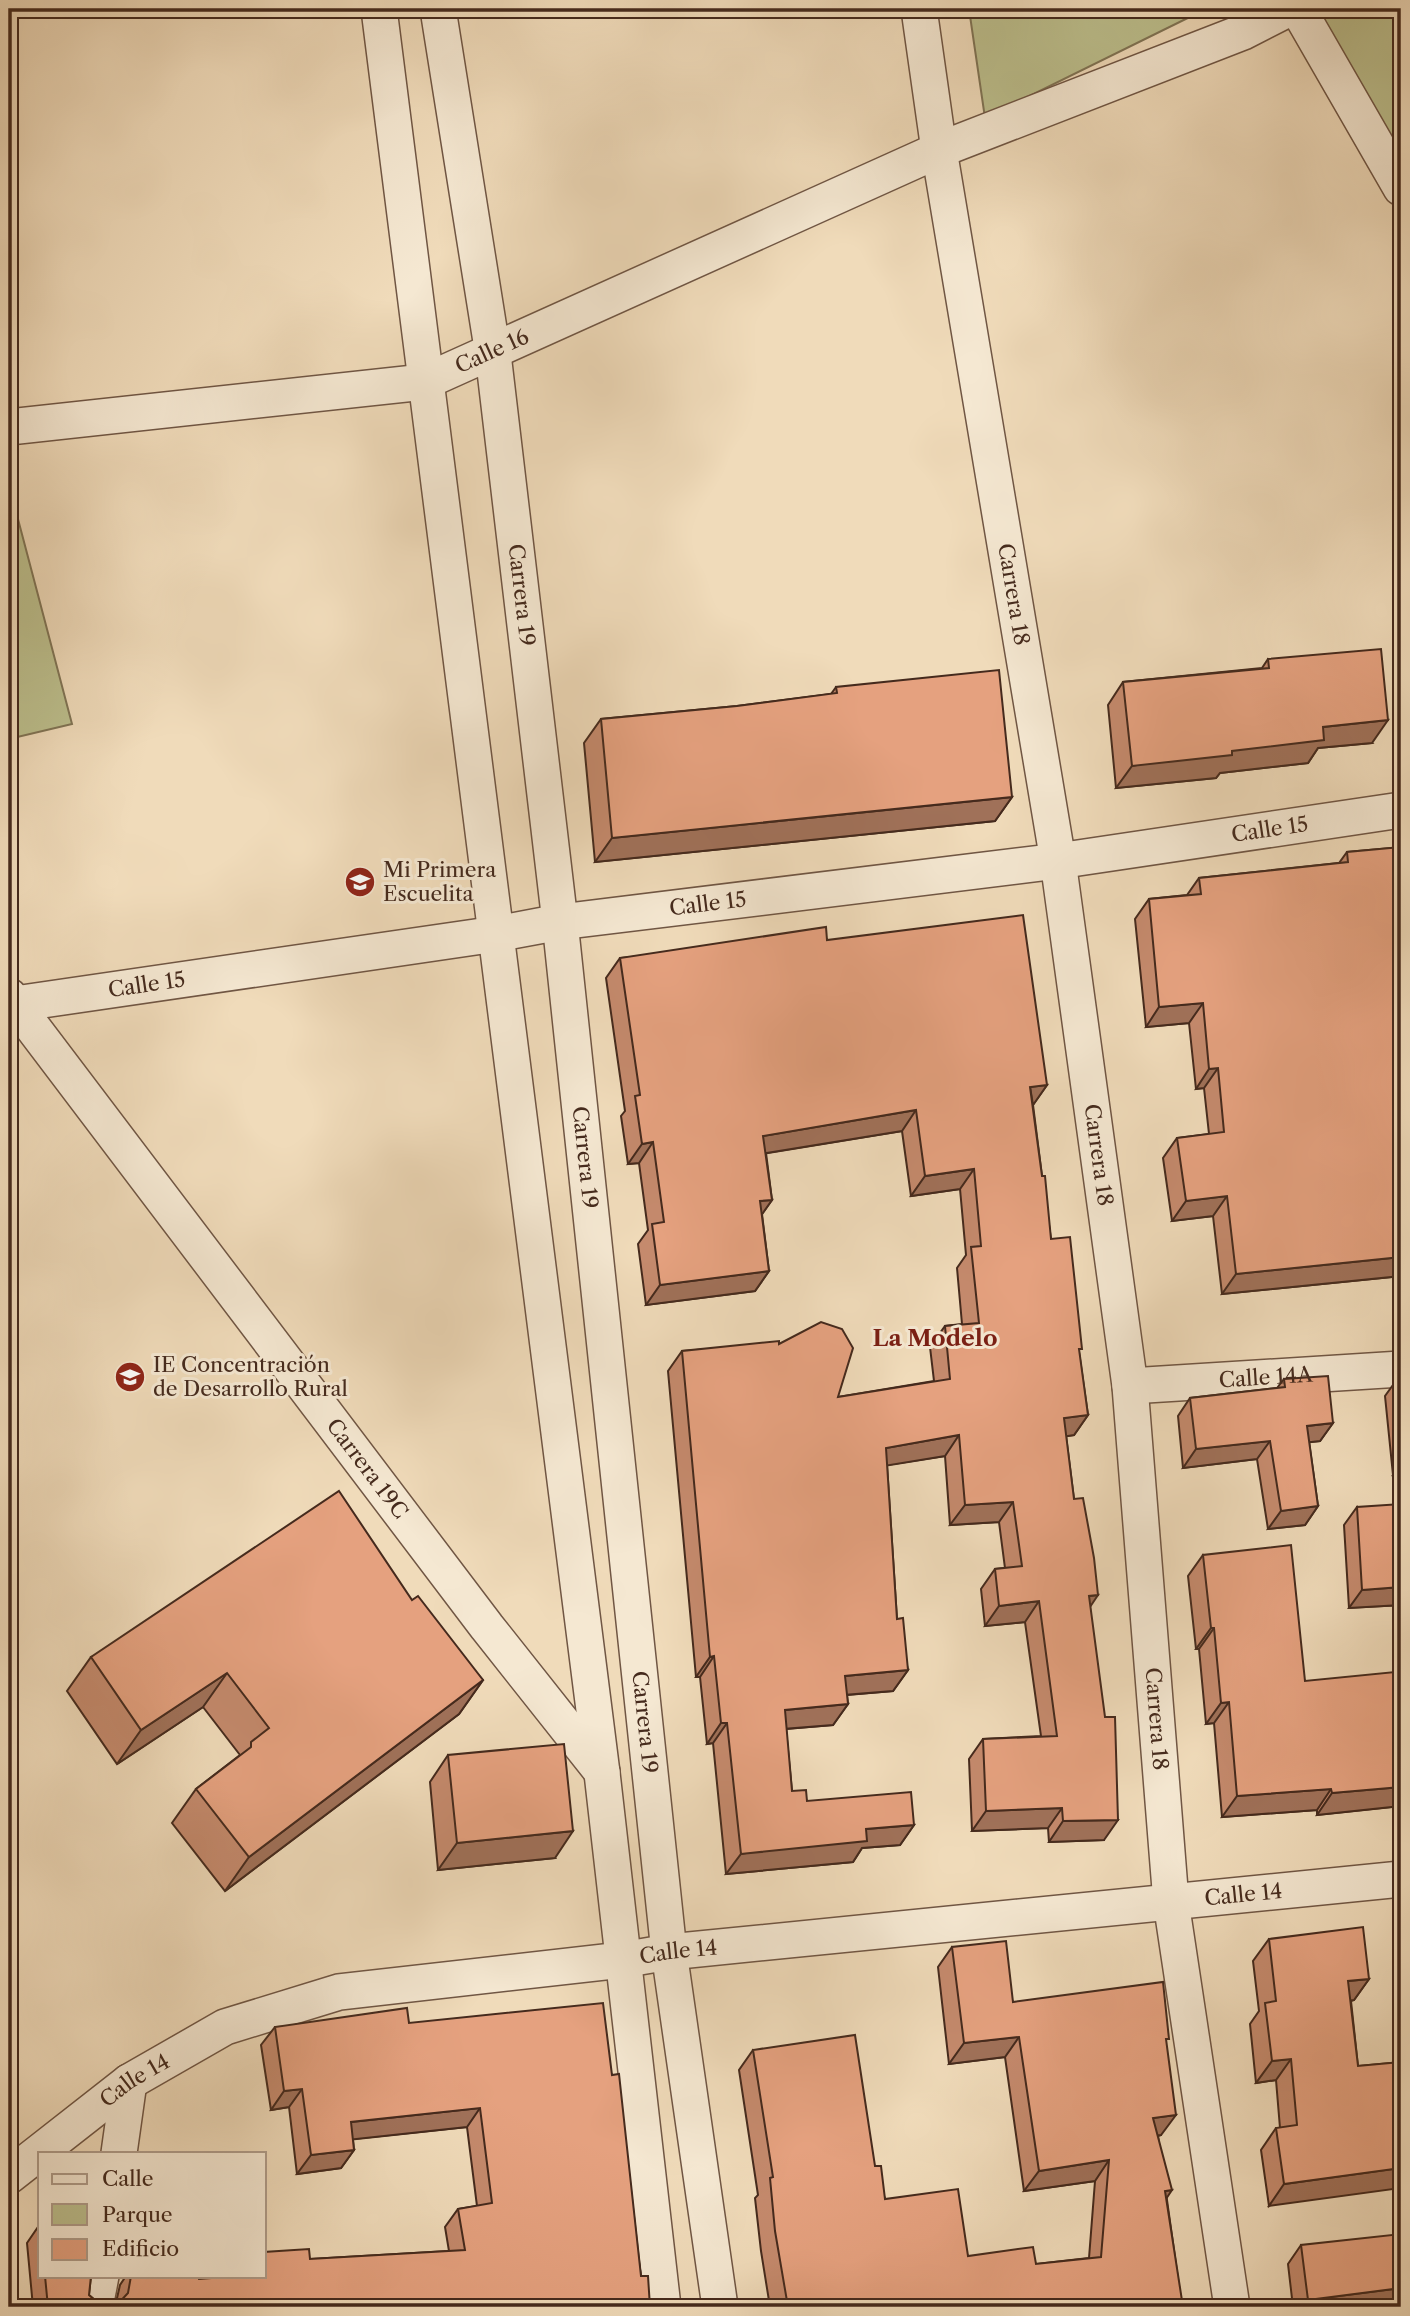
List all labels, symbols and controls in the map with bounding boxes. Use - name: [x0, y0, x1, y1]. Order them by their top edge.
- street label: Calle 16: [451, 323, 533, 378]
- street label: Carrera 18: [993, 541, 1035, 647]
- street label: Carrera 19: [503, 542, 540, 647]
- street label: Calle 15: [1230, 811, 1310, 847]
- place label: Mi Primera Escuelita: [383, 857, 497, 906]
- school or university icon: Mi Primera Escuelita: [343, 865, 377, 899]
- street label: Calle 15: [668, 886, 748, 921]
- street label: Calle 15: [106, 966, 187, 1002]
- street label: Carrera 18: [1079, 1102, 1118, 1208]
- street label: Carrera 19: [568, 1105, 603, 1210]
- district label: La Modelo: [872, 1324, 998, 1352]
- place label: IE Concentración de Desarrollo Rural: [153, 1352, 348, 1401]
- school or university icon: IE Concentración de Desarrollo Rural: [113, 1360, 147, 1394]
- street label: Calle 14A: [1218, 1362, 1314, 1392]
- street label: Carrera 19C: [322, 1413, 413, 1523]
- street label: Carrera 18: [1140, 1666, 1173, 1771]
- street label: Carrera 19: [627, 1670, 663, 1775]
- street label: Calle 14: [1203, 1878, 1283, 1911]
- street label: Calle 14: [637, 1934, 718, 1969]
- street label: Calle 14: [95, 2049, 174, 2112]
- legend: [38, 2152, 266, 2278]
- text: Calle: [102, 2166, 154, 2191]
- text: Parque: [102, 2202, 173, 2227]
- text: Edificio: [102, 2236, 179, 2261]

